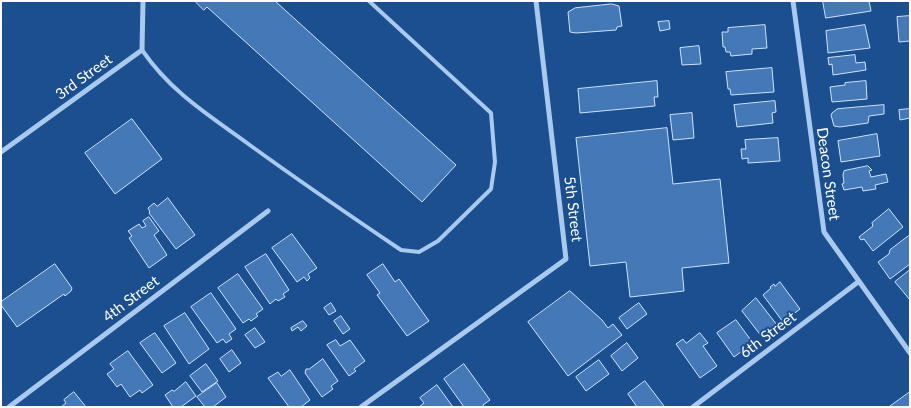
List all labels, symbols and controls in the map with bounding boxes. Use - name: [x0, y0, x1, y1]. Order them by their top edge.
- street label: 3rd Street: [52, 50, 116, 104]
- street label: Deacon Street: [813, 126, 843, 222]
- street label: 5th Street: [560, 175, 586, 243]
- street label: 4th Street: [99, 272, 163, 326]
- street label: 6th Street: [736, 308, 800, 362]

